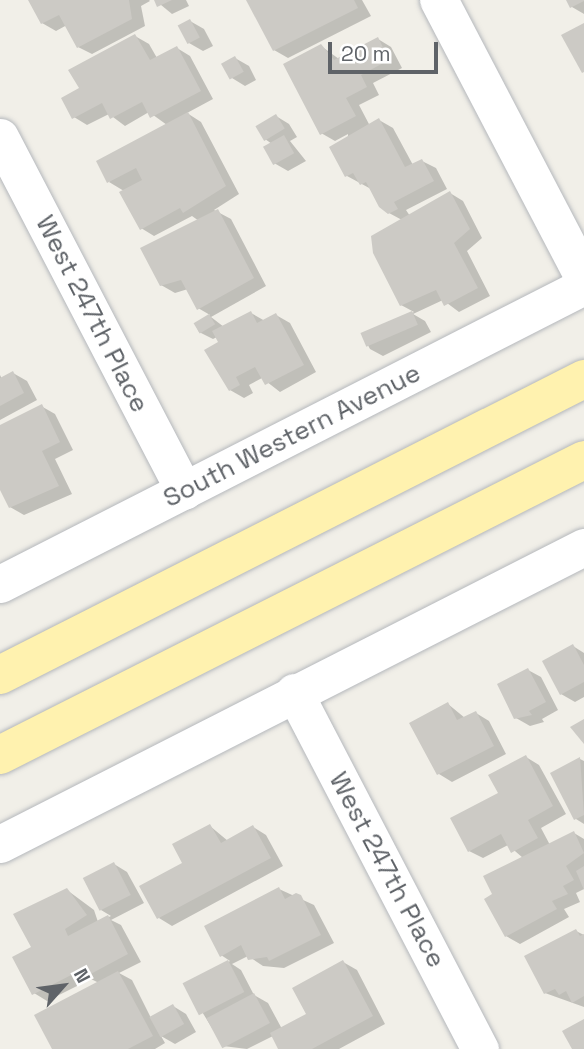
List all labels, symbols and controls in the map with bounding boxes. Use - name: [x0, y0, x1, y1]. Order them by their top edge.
- scale bar: [332, 28, 442, 72]
- text: 20 m: [341, 40, 391, 67]
- street label: West 247th Place: [29, 210, 155, 418]
- street label: South Western Avenue: [158, 357, 426, 515]
- street label: West 247th Place: [322, 767, 452, 973]
- north arrow: [28, 951, 98, 1021]
- text: N: [68, 964, 96, 987]

